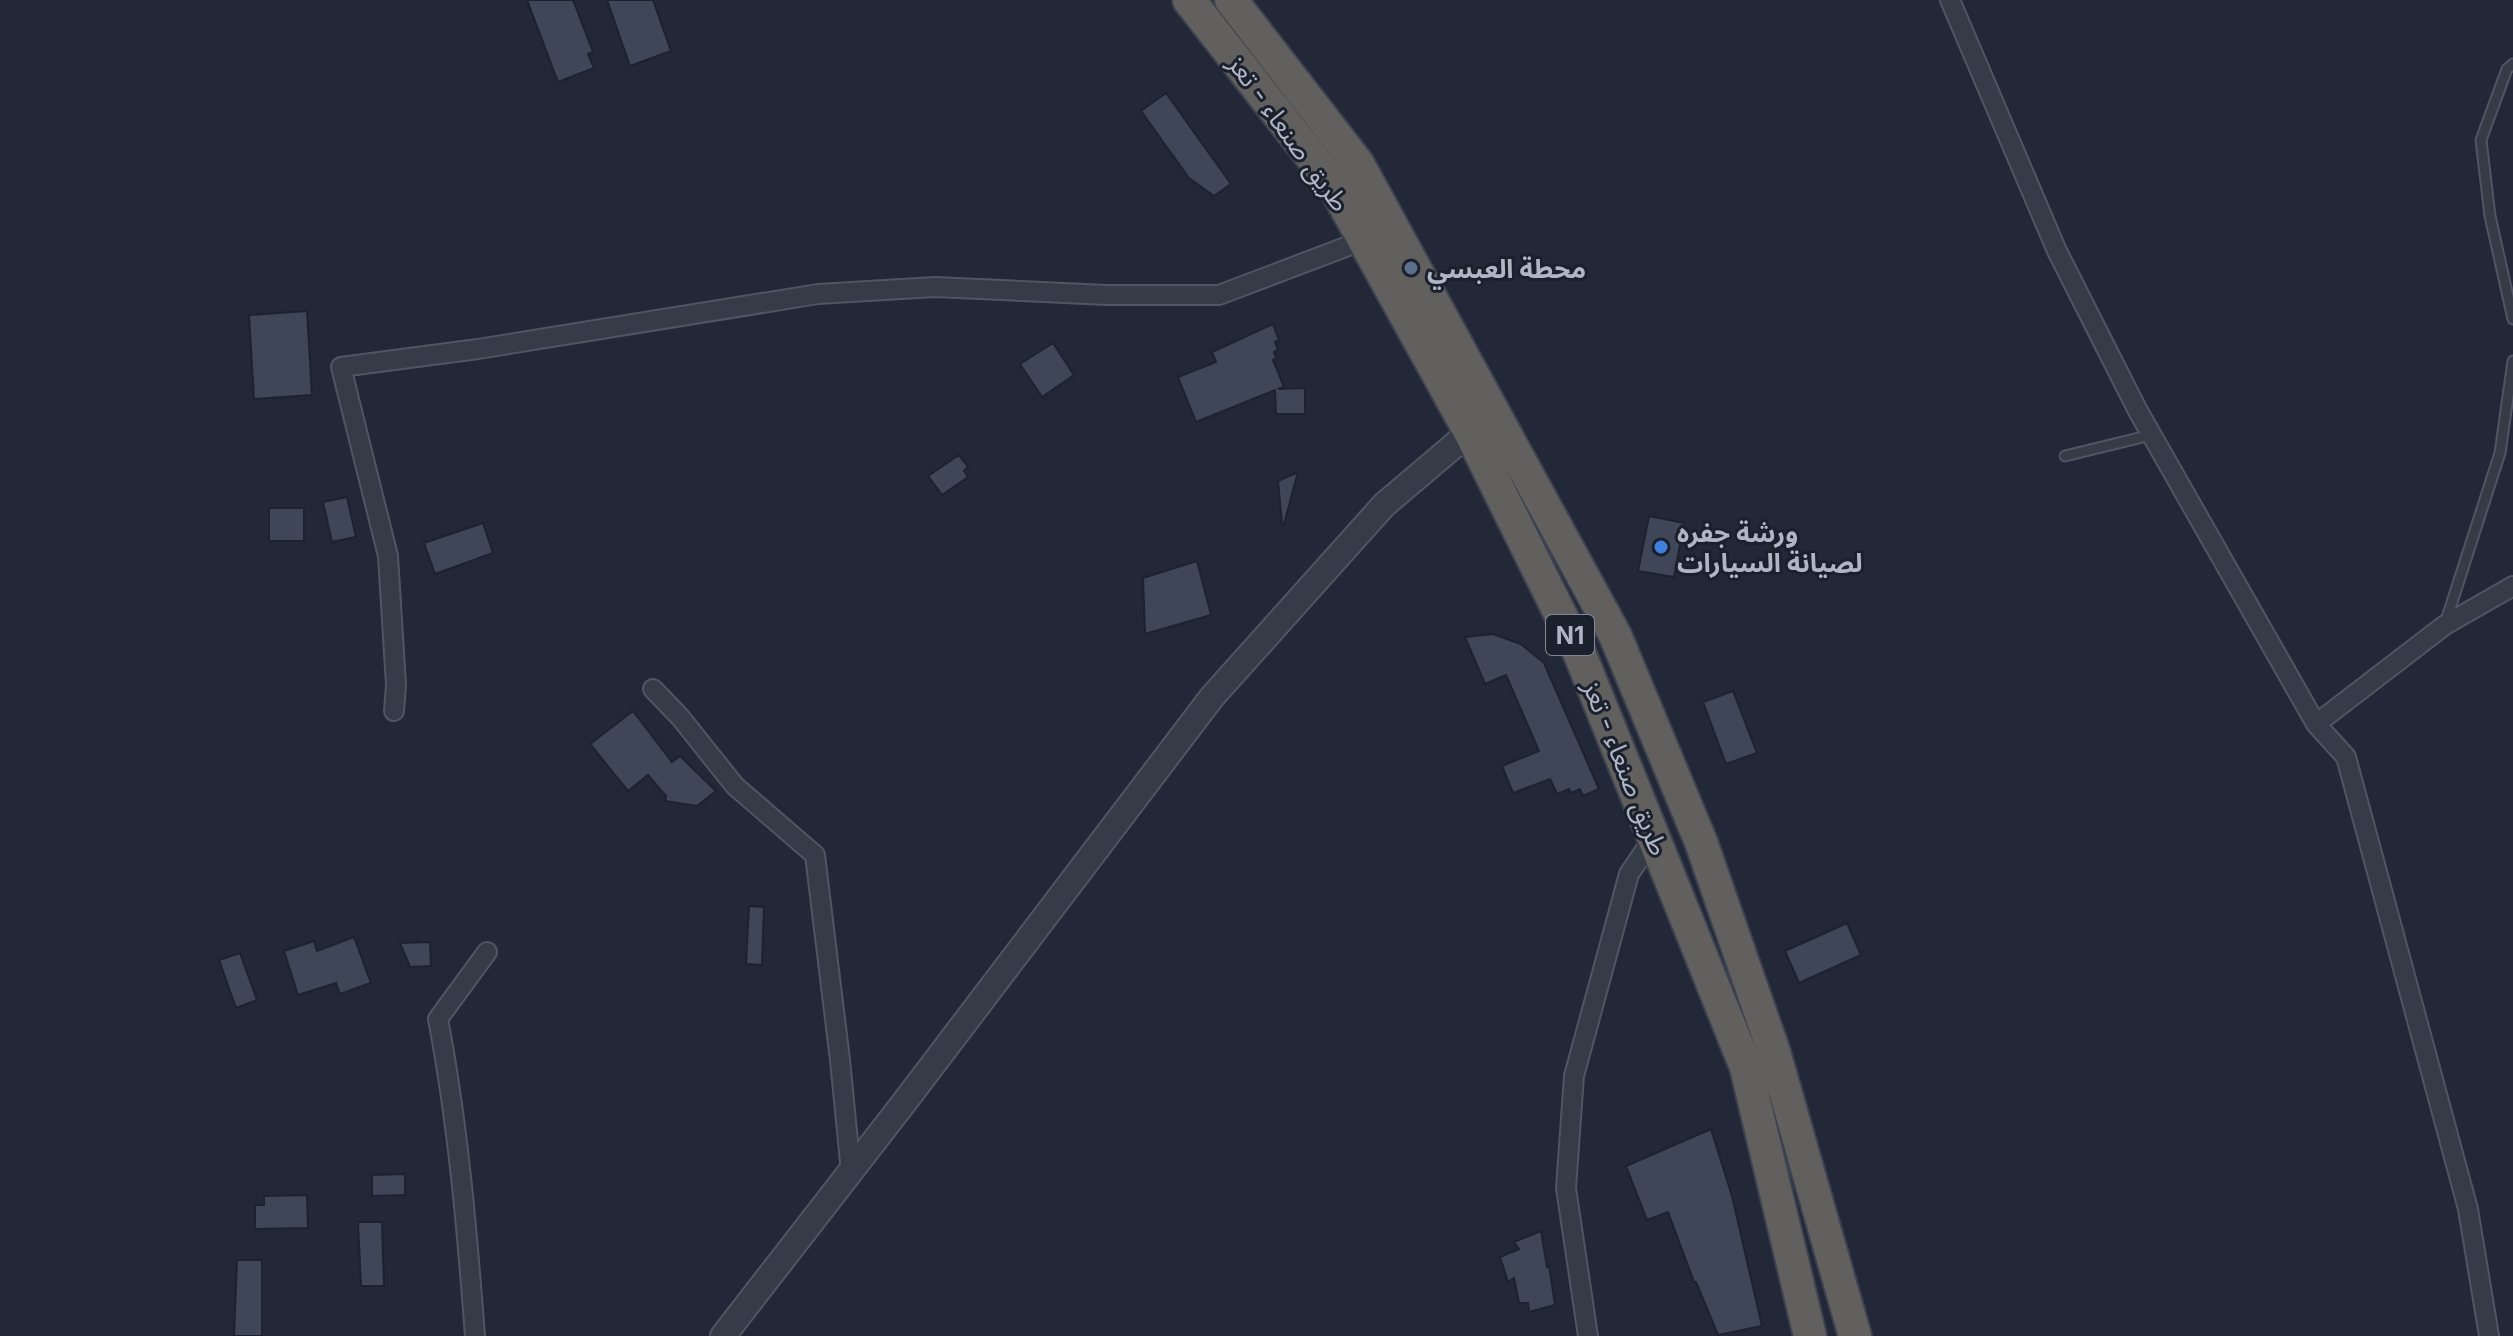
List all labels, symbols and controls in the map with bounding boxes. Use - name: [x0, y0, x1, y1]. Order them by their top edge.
- street label: طريق صنعاء - تعز: [1221, 48, 1356, 218]
- place label: محطة العبسي: [1427, 253, 1586, 290]
- marker: محطة العبسي: [1402, 259, 1420, 277]
- place label: ورشة جفره لصيانة السيارات: [1677, 517, 1863, 578]
- marker: ورشة جفره لصيانة السيارات: [1652, 538, 1670, 556]
- road number: N1: [1546, 615, 1594, 655]
- street label: طريق صنعاء - تعز: [1576, 675, 1675, 860]

